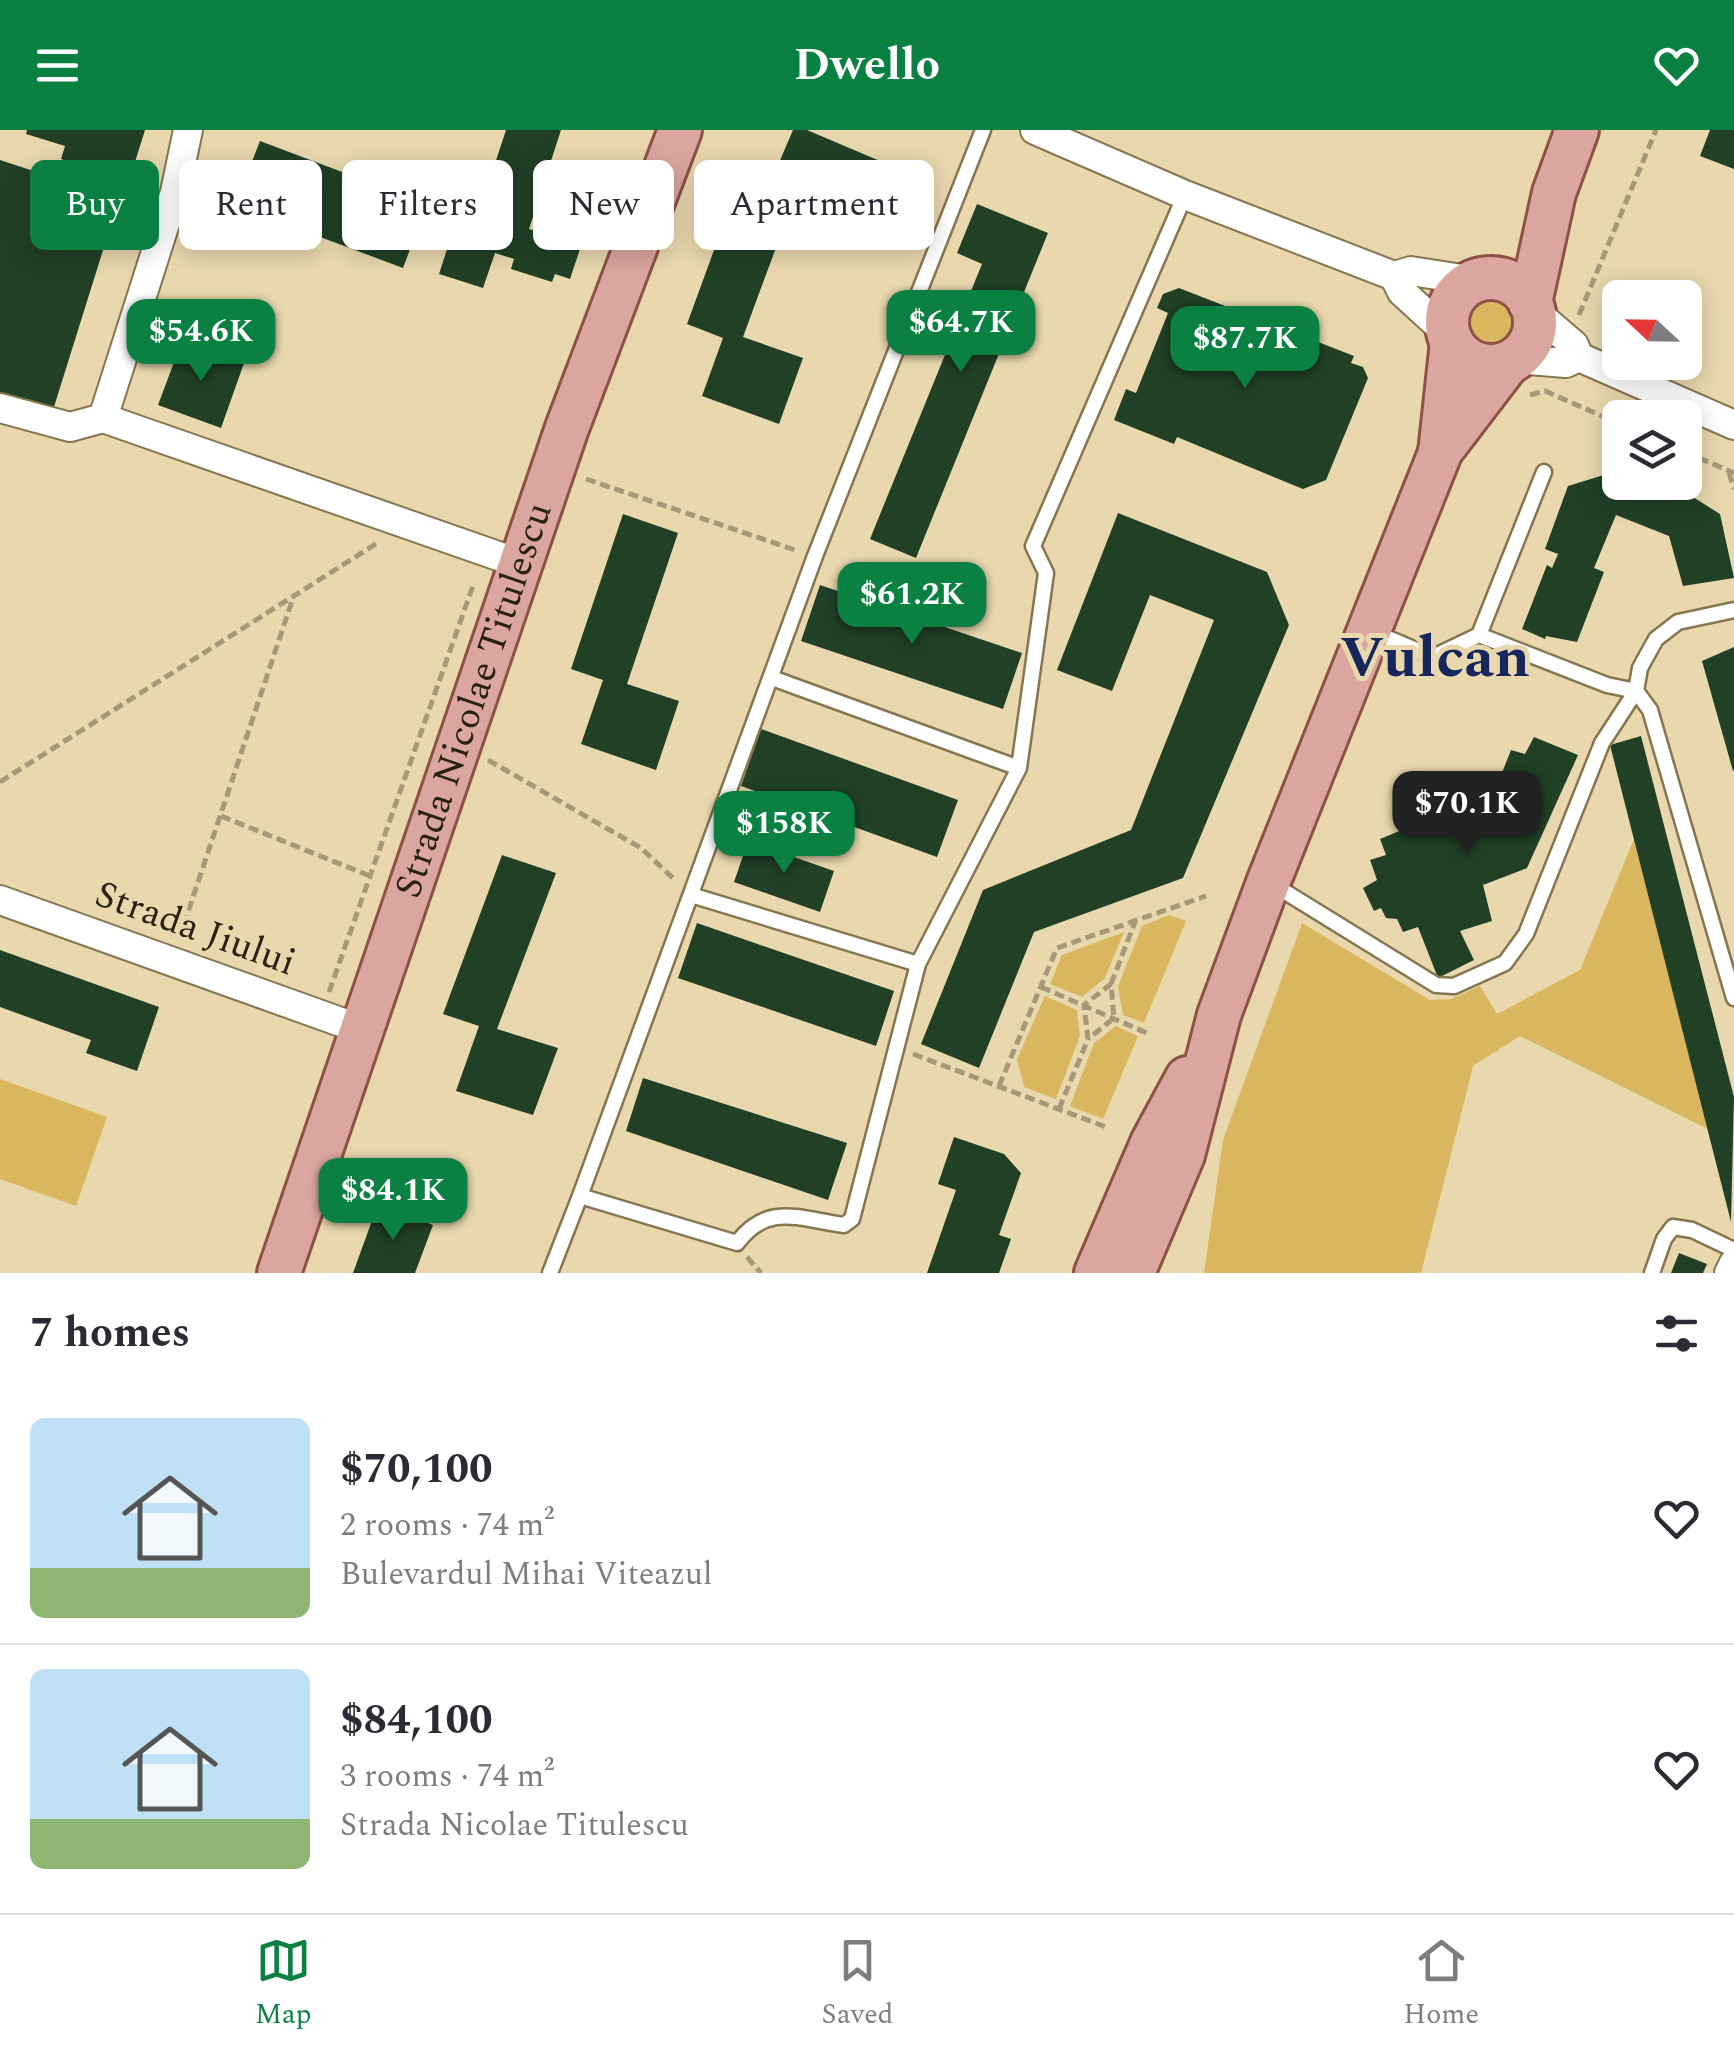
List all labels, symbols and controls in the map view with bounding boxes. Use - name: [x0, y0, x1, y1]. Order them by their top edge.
- text: Dwello: [794, 31, 940, 100]
- icon: menu: [30, 38, 85, 93]
- icon: heart: [1649, 38, 1704, 93]
- chip: Buy: [30, 160, 159, 250]
- chip: Rent: [179, 160, 322, 250]
- chip: Filters: [342, 160, 513, 250]
- chip: New: [533, 160, 674, 250]
- chip: Apartment: [694, 160, 934, 250]
- north arrow: [1602, 280, 1702, 380]
- map controls: [1602, 280, 1702, 500]
- pin: $64.7K: [880, 290, 1042, 375]
- text: $64.7K: [908, 298, 1014, 347]
- pin: $54.6K: [120, 299, 282, 384]
- pin: $87.7K: [1164, 306, 1326, 391]
- text: $54.6K: [148, 307, 254, 356]
- text: $87.7K: [1192, 314, 1298, 363]
- button: layers: [1602, 400, 1702, 500]
- street label: Strada Nicolae Titulescu: [380, 495, 568, 906]
- pin: $61.2K: [831, 562, 993, 647]
- text: $61.2K: [859, 570, 965, 619]
- district label: Vulcan: [1340, 615, 1530, 703]
- pin: $70.1K: [1386, 771, 1548, 856]
- text: $70.1K: [1414, 779, 1520, 828]
- pin: $158K: [714, 791, 854, 876]
- text: $158K: [736, 799, 832, 848]
- street label: Strada Jiului: [87, 866, 303, 992]
- pin: $84.1K: [312, 1158, 474, 1243]
- text: $84.1K: [340, 1166, 446, 1215]
- text: 7 homes: [30, 1302, 190, 1365]
- icon: filters: [1649, 1306, 1704, 1361]
- text: $70,100: [340, 1438, 493, 1501]
- icon: home: [110, 1458, 230, 1578]
- icon: heart: [1649, 1491, 1704, 1546]
- text: 2 rooms · 74 m²: [340, 1501, 554, 1550]
- text: Bulevardul Mihai Viteazul: [340, 1550, 712, 1599]
- text: $84,100: [340, 1689, 493, 1752]
- icon: home: [110, 1709, 230, 1829]
- icon: heart: [1649, 1742, 1704, 1797]
- text: 3 rooms · 74 m²: [340, 1752, 554, 1801]
- text: Strada Nicolae Titulescu: [340, 1801, 689, 1850]
- tab: Map: [255, 1933, 311, 2036]
- tab: Saved: [822, 1933, 893, 2036]
- tab: Home: [1404, 1933, 1479, 2036]

